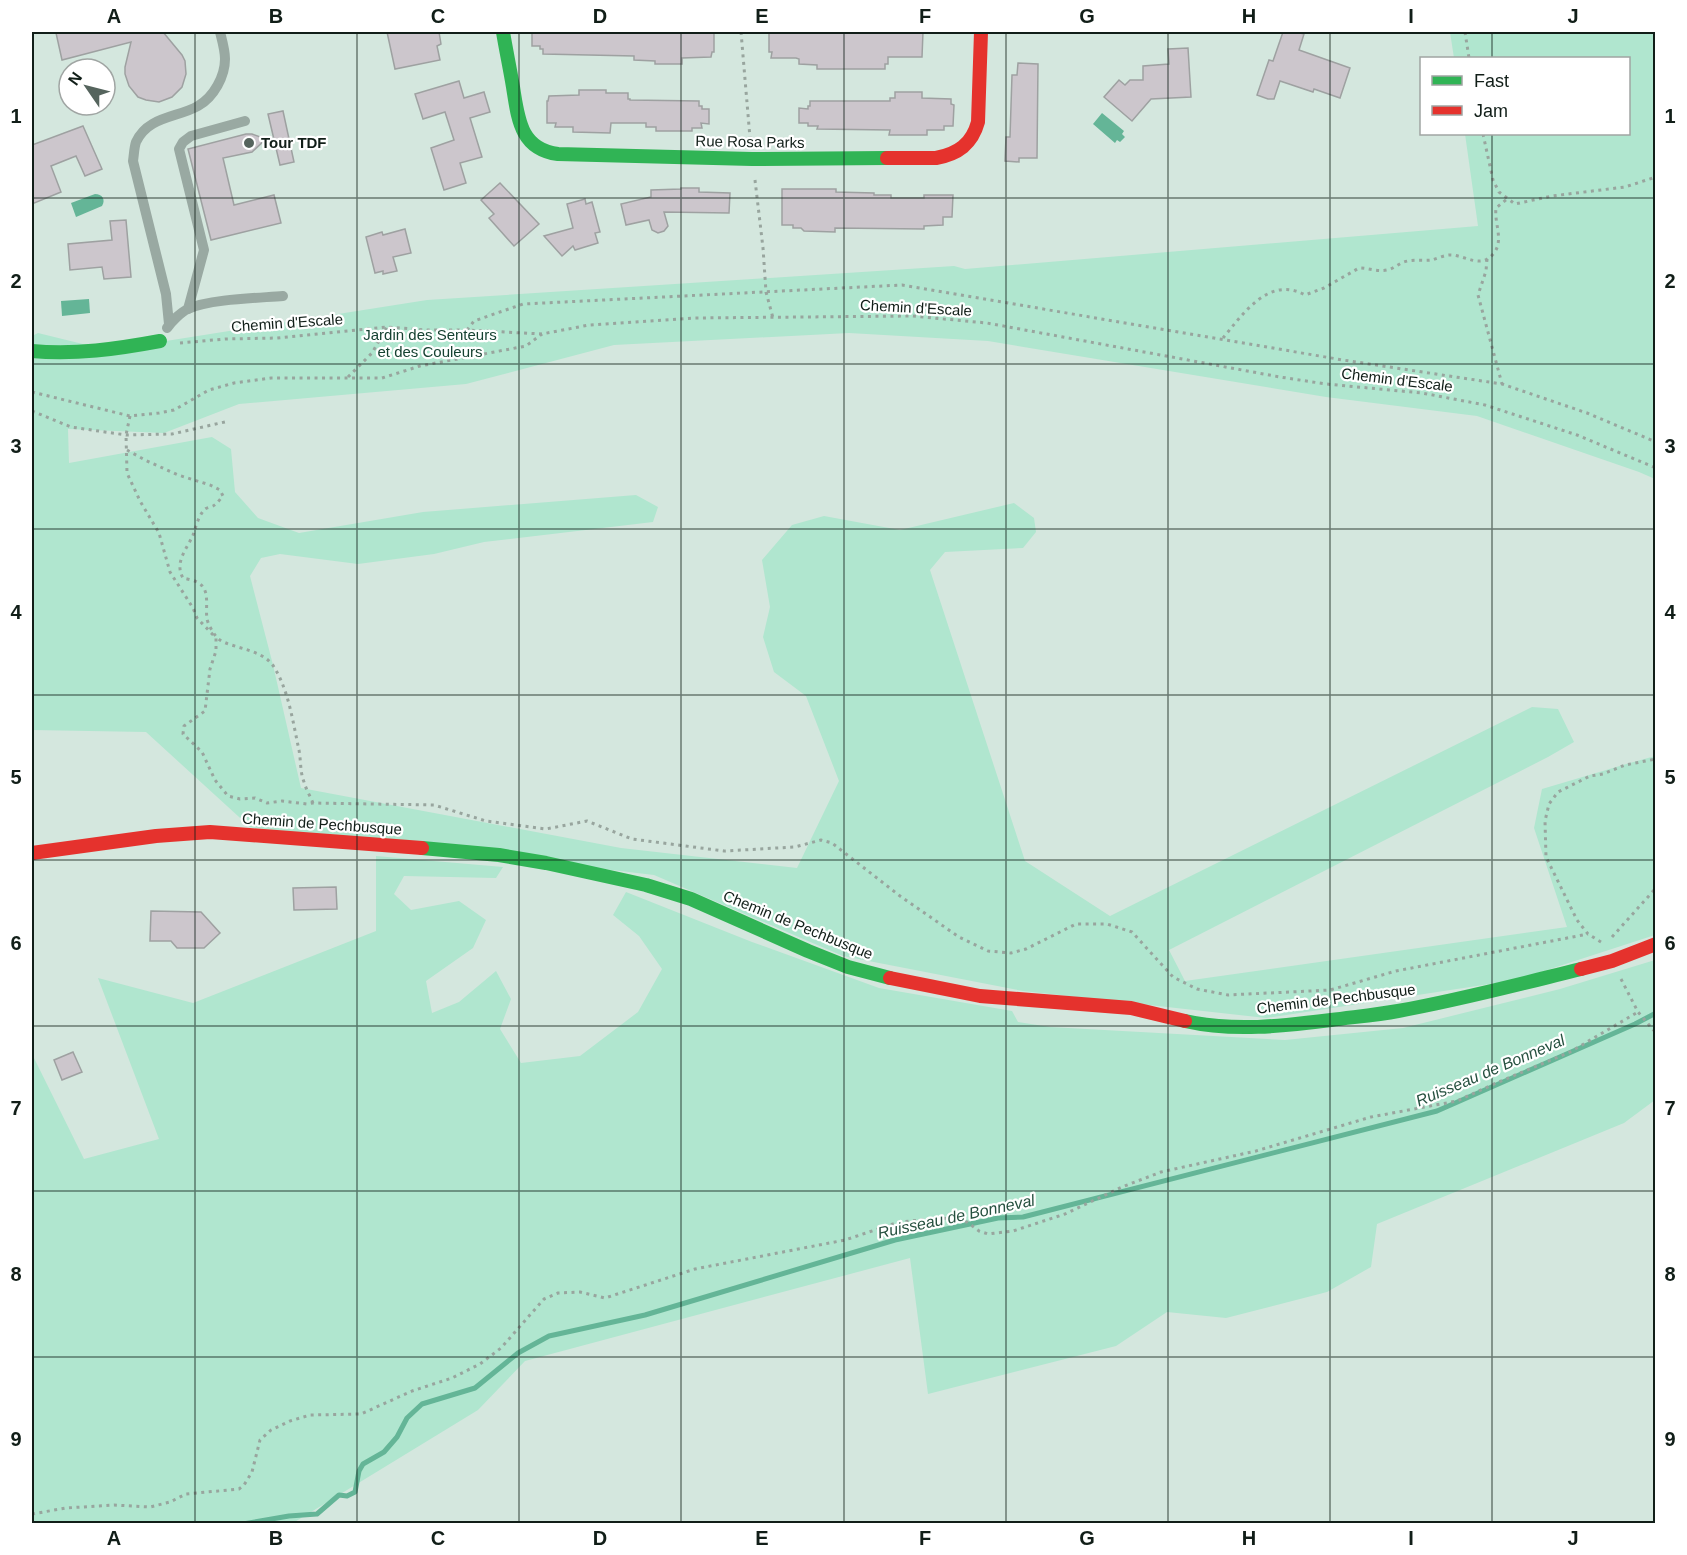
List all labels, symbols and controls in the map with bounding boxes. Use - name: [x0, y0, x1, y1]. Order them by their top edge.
- text: A: [107, 5, 121, 27]
- text: B: [269, 5, 283, 27]
- text: C: [431, 5, 445, 27]
- text: D: [593, 5, 607, 27]
- text: E: [755, 5, 769, 27]
- text: F: [919, 5, 931, 27]
- text: G: [1079, 5, 1095, 27]
- text: H: [1242, 5, 1256, 27]
- text: I: [1408, 5, 1414, 27]
- text: J: [1567, 5, 1579, 27]
- north arrow: [57, 57, 117, 117]
- legend: [1420, 57, 1630, 135]
- text: N: [65, 69, 85, 88]
- text: Fast: [1474, 71, 1509, 91]
- text: Jam: [1474, 101, 1508, 121]
- text: 1: [10, 105, 22, 127]
- text: 1: [1664, 105, 1676, 127]
- street label: Rue Rosa Parks: [695, 132, 805, 151]
- place label: Tour TDF: [261, 134, 327, 151]
- marker: Tour TDF: [242, 136, 256, 150]
- text: 2: [10, 270, 22, 292]
- text: 2: [1664, 270, 1676, 292]
- street label: Chemin d'Escale: [860, 296, 972, 319]
- street label: Chemin d'Escale: [230, 310, 343, 335]
- park label: Jardin des Senteurs et des Couleurs: [363, 326, 497, 360]
- street label: Chemin d'Escale: [1340, 364, 1454, 395]
- text: 3: [10, 435, 22, 457]
- text: 3: [1664, 435, 1676, 457]
- text: 4: [10, 601, 22, 623]
- text: 4: [1664, 601, 1676, 623]
- text: 5: [10, 766, 22, 788]
- text: 5: [1664, 766, 1676, 788]
- street label: Chemin de Pechbusque: [242, 809, 402, 838]
- street label: Chemin de Pechbusque: [721, 887, 876, 962]
- text: 6: [10, 932, 22, 954]
- text: 6: [1664, 932, 1676, 954]
- street label: Chemin de Pechbusque: [1255, 980, 1416, 1017]
- water label: Ruisseau de Bonneval: [1413, 1031, 1568, 1110]
- text: 7: [10, 1097, 22, 1119]
- text: 7: [1664, 1097, 1676, 1119]
- water label: Ruisseau de Bonneval: [876, 1191, 1037, 1241]
- text: 8: [10, 1263, 22, 1285]
- text: 8: [1664, 1263, 1676, 1285]
- text: 9: [10, 1428, 22, 1450]
- text: 9: [1664, 1428, 1676, 1450]
- text: A: [107, 1527, 121, 1549]
- text: B: [269, 1527, 283, 1549]
- text: C: [431, 1527, 445, 1549]
- text: D: [593, 1527, 607, 1549]
- text: E: [755, 1527, 769, 1549]
- text: F: [919, 1527, 931, 1549]
- text: G: [1079, 1527, 1095, 1549]
- text: H: [1242, 1527, 1256, 1549]
- text: I: [1408, 1527, 1414, 1549]
- text: J: [1567, 1527, 1579, 1549]

